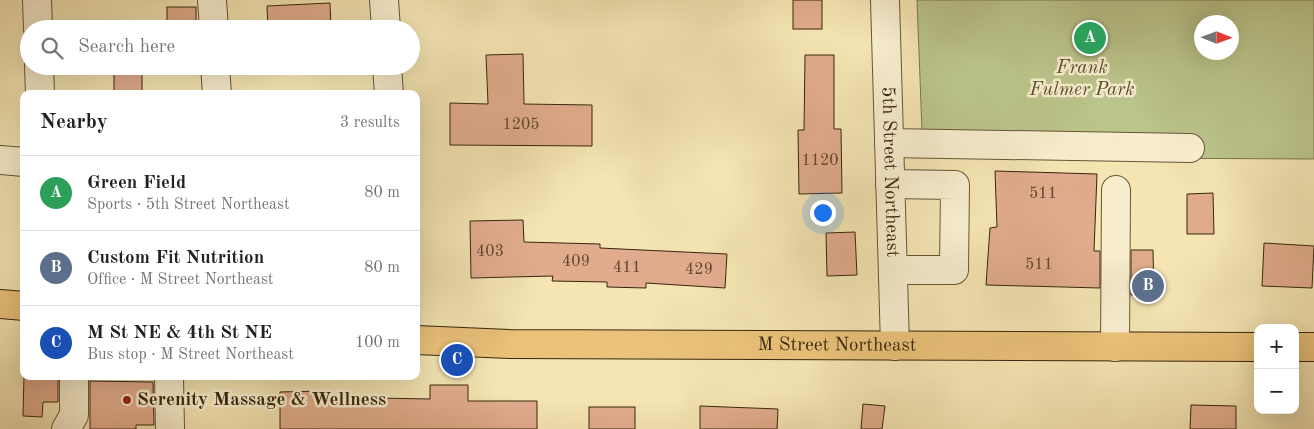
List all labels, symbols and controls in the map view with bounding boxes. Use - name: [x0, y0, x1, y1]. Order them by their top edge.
- north arrow: [1194, 15, 1239, 60]
- pin: A: [1074, 19, 1106, 57]
- search box: [20, 20, 420, 75]
- icon: search: [38, 34, 66, 62]
- text: Search here: [78, 38, 175, 57]
- park label: Frank Fulmer Park: [1028, 59, 1135, 100]
- street label: 5th Street Northeast: [878, 86, 902, 258]
- text: Nearby: [40, 112, 108, 133]
- text: 3 results: [340, 115, 400, 131]
- house number: 1205: [502, 117, 540, 133]
- house number: 1120: [801, 153, 839, 169]
- text: Green Field: [87, 174, 186, 193]
- text: A: [50, 185, 62, 201]
- text: 80 m: [364, 185, 400, 201]
- house number: 511: [1029, 186, 1057, 202]
- text: Sports · 5th Street Northeast: [87, 197, 290, 213]
- your location: [810, 200, 836, 226]
- house number: 403: [476, 244, 504, 260]
- text: Custom Fit Nutrition: [87, 249, 264, 268]
- house number: 409: [562, 254, 590, 270]
- house number: 511: [1025, 257, 1053, 273]
- text: B: [50, 260, 62, 276]
- text: 80 m: [364, 260, 400, 276]
- house number: 411: [613, 260, 641, 276]
- house number: 429: [685, 262, 713, 278]
- pin: B: [1132, 267, 1164, 305]
- text: Office · M Street Northeast: [87, 272, 273, 288]
- text: M St NE & 4th St NE: [87, 324, 272, 343]
- map controls: [1254, 324, 1299, 414]
- button: +: [1254, 324, 1299, 369]
- text: C: [51, 335, 61, 351]
- text: 100 m: [355, 335, 400, 351]
- street label: M Street Northeast: [757, 335, 916, 355]
- pin: C: [441, 341, 473, 379]
- text: Bus stop · M Street Northeast: [87, 347, 294, 363]
- button: −: [1254, 369, 1299, 414]
- place label: Serenity Massage & Wellness: [137, 391, 386, 410]
- marker: Serenity Massage & Wellness: [121, 394, 133, 406]

